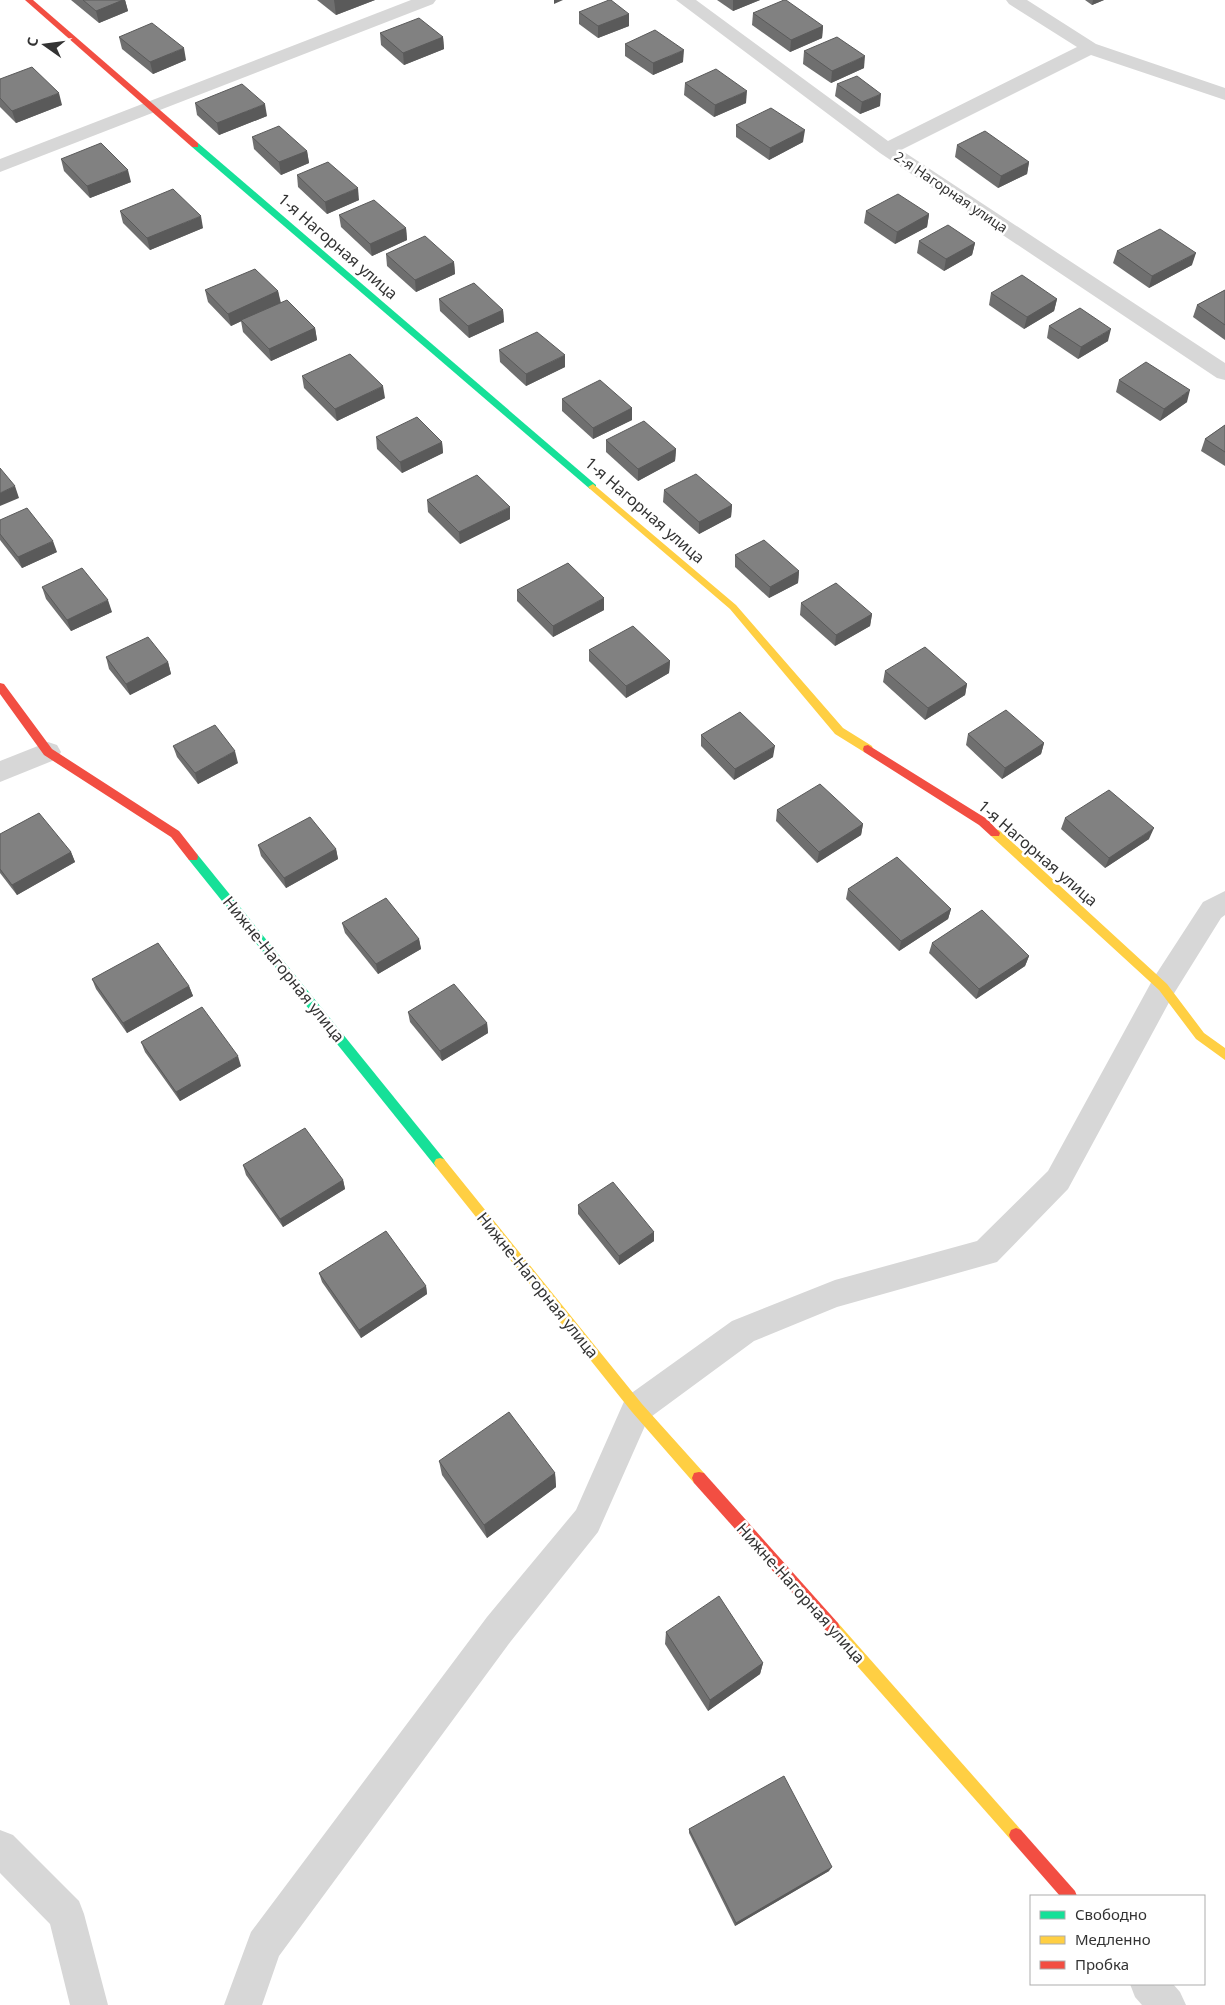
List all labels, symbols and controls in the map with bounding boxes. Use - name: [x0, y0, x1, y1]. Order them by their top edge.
- north arrow: [20, 20, 70, 70]
- text: С: [22, 35, 42, 48]
- street label: 2-я Нагорная улица: [891, 147, 1012, 237]
- street label: 1-я Нагорная улица: [273, 188, 403, 304]
- street label: 1-я Нагорная улица: [580, 452, 710, 568]
- street label: 1-я Нагорная улица: [973, 795, 1103, 911]
- street label: Нижне-Нагорная улица: [218, 891, 350, 1047]
- street label: Нижне-Нагорная улица: [472, 1207, 604, 1363]
- street label: Нижне-Нагорная улица: [732, 1518, 870, 1668]
- legend: [1030, 1895, 1205, 1985]
- text: Свободно: [1075, 1904, 1147, 1924]
- text: Медленно: [1075, 1929, 1151, 1949]
- text: Пробка: [1075, 1954, 1129, 1974]

